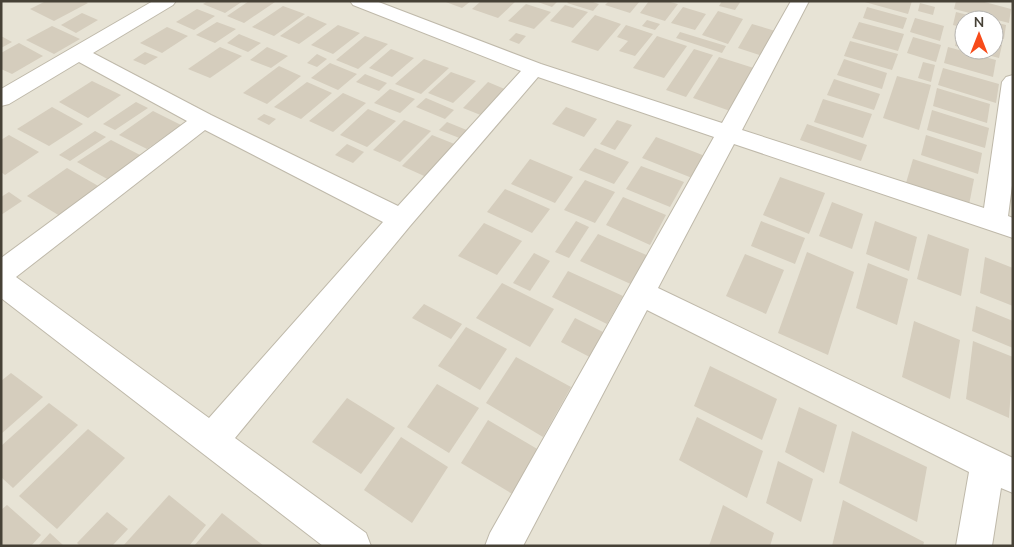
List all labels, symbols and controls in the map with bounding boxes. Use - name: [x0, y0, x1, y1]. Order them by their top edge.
- north arrow: [954, 10, 1004, 60]
- text: N: [974, 13, 984, 32]

